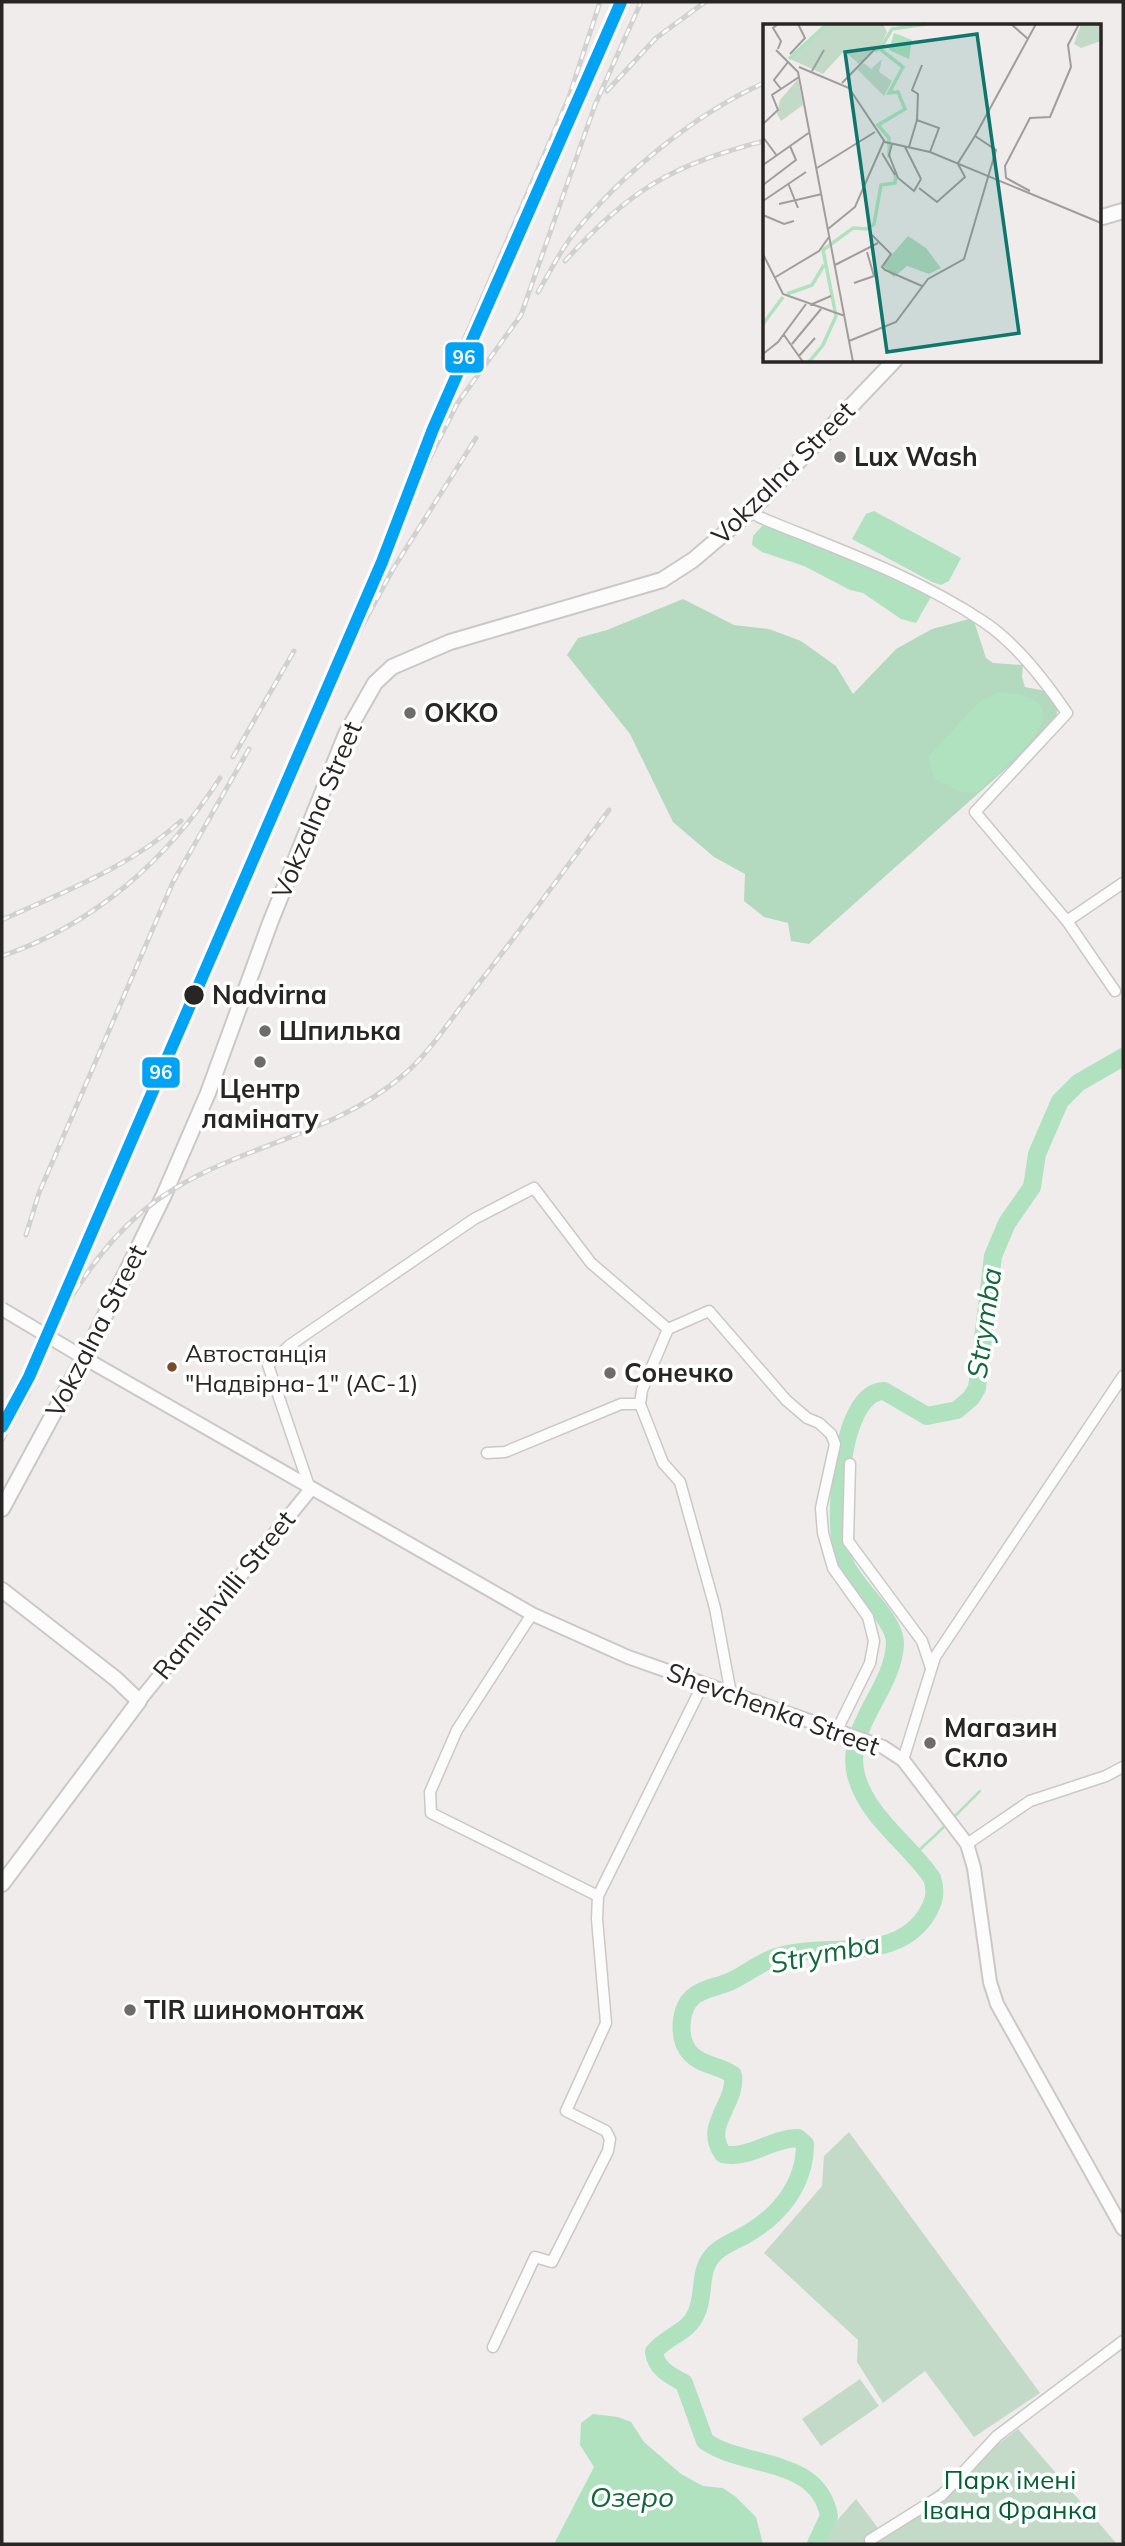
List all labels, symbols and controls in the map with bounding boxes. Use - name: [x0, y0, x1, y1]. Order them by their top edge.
- inset map: [763, 24, 1100, 362]
- line badge: 96: [444, 341, 485, 374]
- text: 96: [453, 345, 475, 369]
- street label: Vokzalna Street: [704, 394, 861, 551]
- place label: Lux Wash: [854, 440, 978, 473]
- marker: Lux Wash: [832, 449, 848, 465]
- place label: OKKO: [424, 696, 499, 729]
- marker: OKKO: [402, 705, 418, 721]
- street label: Vokzalna Street: [264, 716, 369, 903]
- place label: Nadvirna: [212, 978, 327, 1011]
- marker: Nadvirna: [182, 983, 206, 1007]
- place label: Шпилька: [279, 1014, 401, 1047]
- marker: Шпилька: [257, 1023, 273, 1039]
- marker: Центр ламінату: [252, 1054, 268, 1070]
- line badge: 96: [141, 1056, 181, 1089]
- text: 96: [150, 1060, 172, 1084]
- place label: Центр ламінату: [201, 1072, 319, 1135]
- street label: Vokzalna Street: [38, 1239, 153, 1423]
- water label: Strymba: [958, 1265, 1009, 1380]
- place label: Автостанція "Надвірна-1" (АС-1): [185, 1338, 418, 1398]
- place label: Сонечко: [624, 1356, 734, 1389]
- marker: Автостанція "Надвірна-1" (АС-1): [165, 1360, 179, 1374]
- marker: Сонечко: [602, 1365, 618, 1381]
- street label: Ramishvilli Street: [145, 1504, 302, 1686]
- street label: Shevchenka Street: [662, 1655, 884, 1762]
- place label: Магазин Скло: [944, 1711, 1058, 1774]
- marker: Магазин Скло: [922, 1735, 938, 1751]
- water label: Strymba: [767, 1925, 883, 1980]
- place label: TIR шиномонтаж: [144, 1993, 365, 2026]
- marker: TIR шиномонтаж: [122, 2002, 138, 2018]
- park label: Парк імені Івана Франка: [923, 2463, 1097, 2526]
- water label: Озеро: [590, 2479, 674, 2514]

